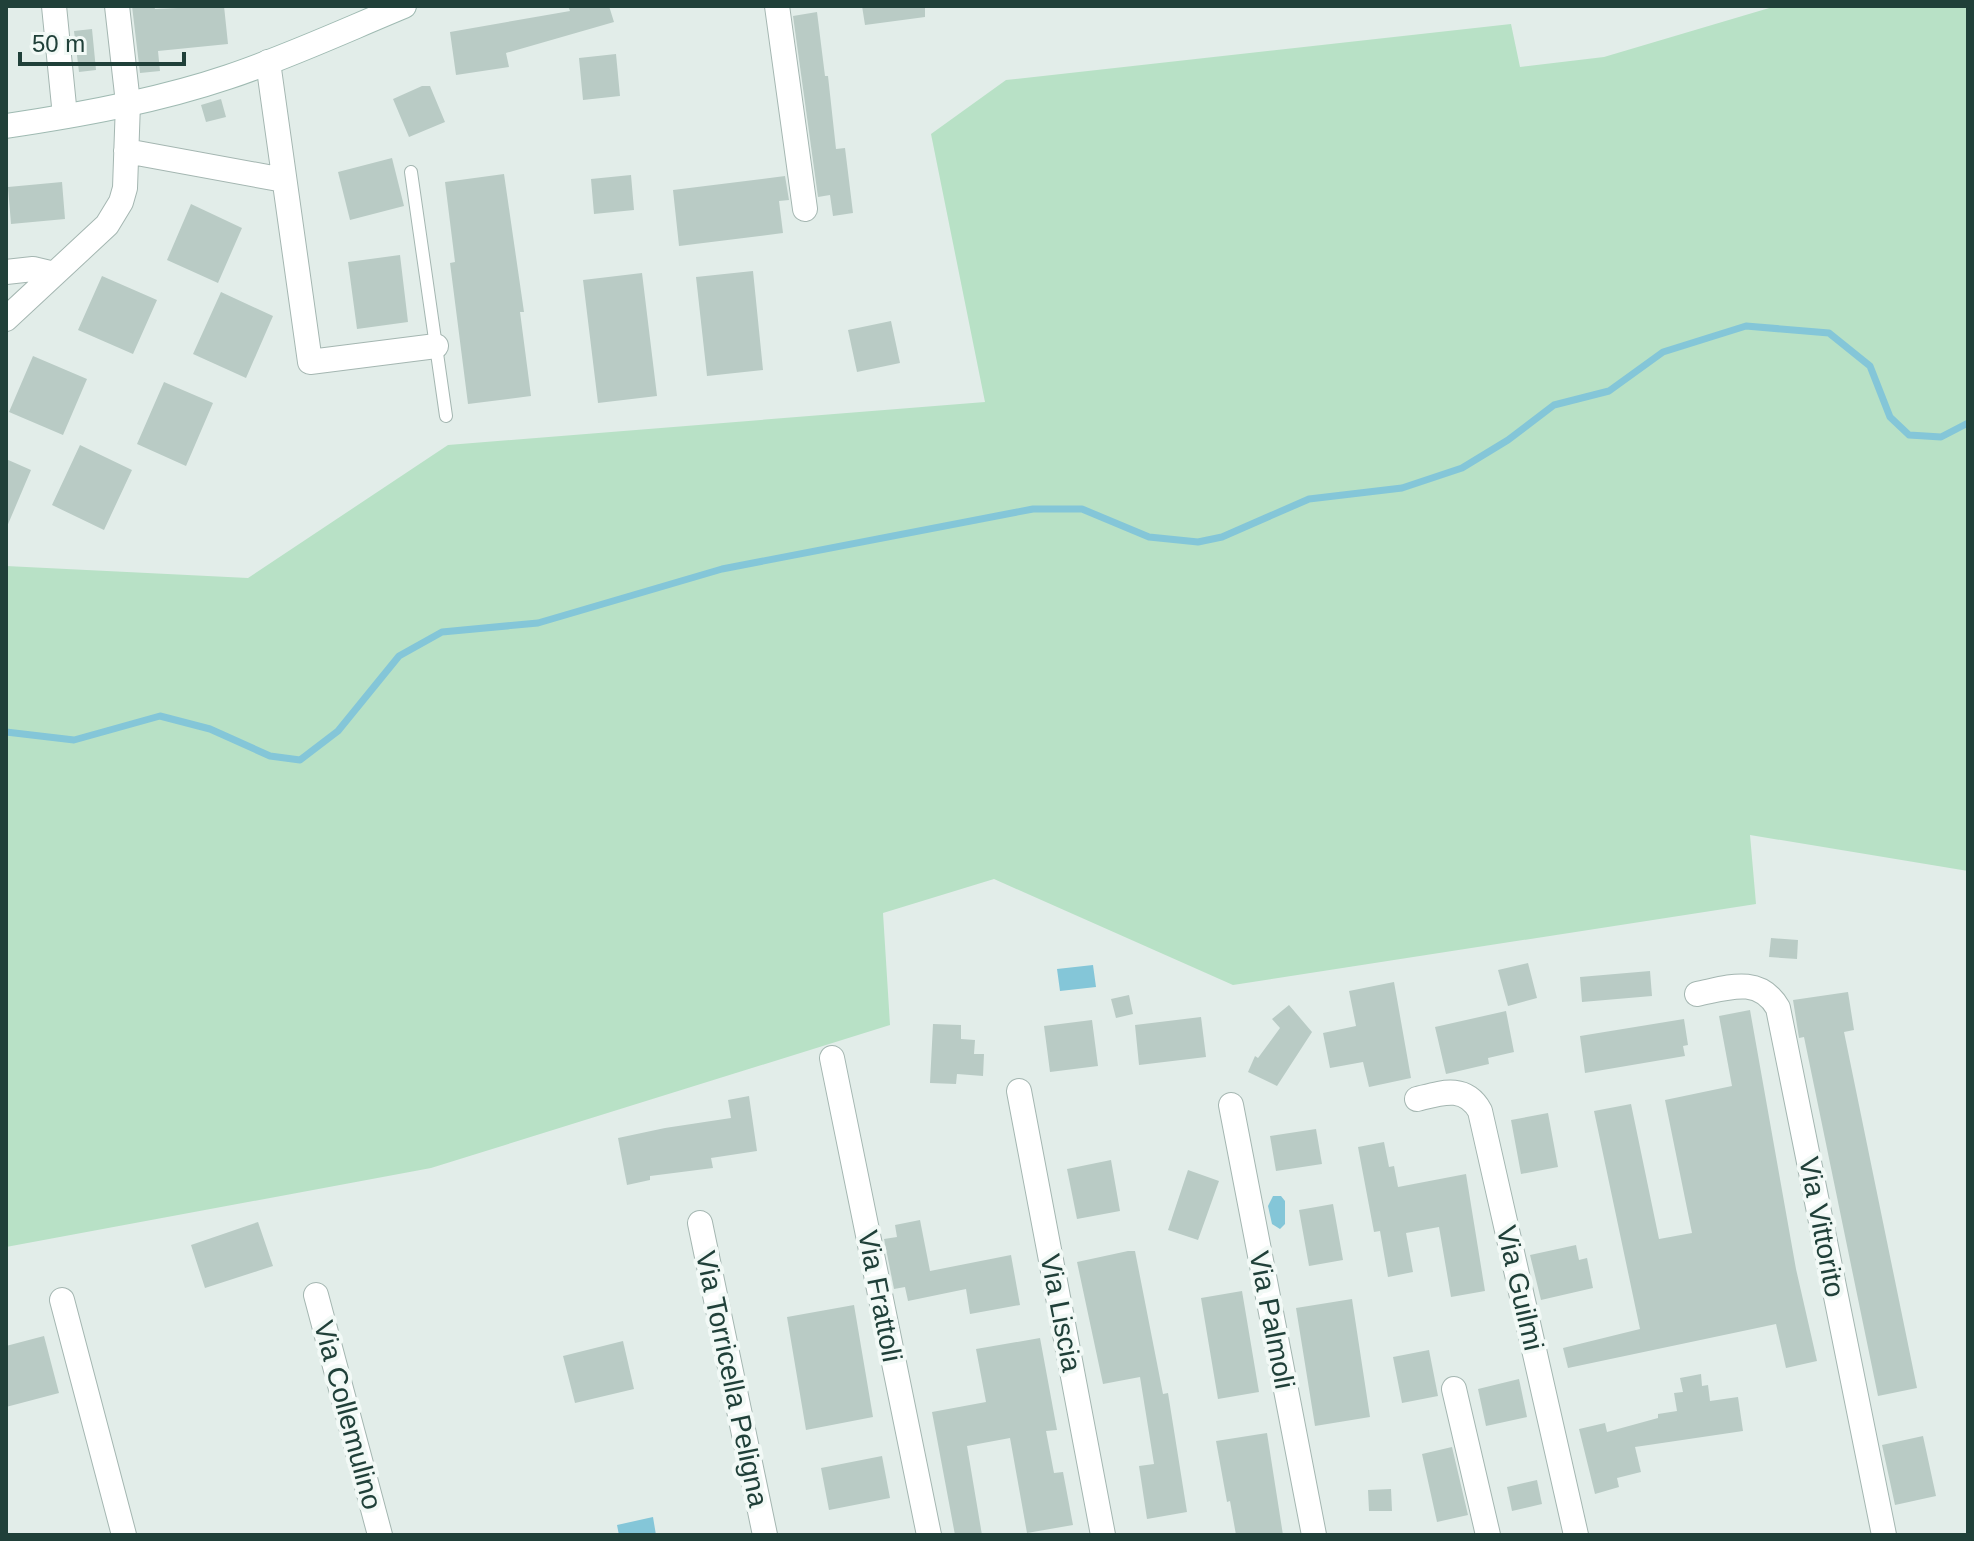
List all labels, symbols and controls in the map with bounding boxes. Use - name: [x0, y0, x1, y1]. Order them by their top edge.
- scale bar: [20, 16, 184, 66]
- text: 50 m: [32, 30, 85, 57]
- street label: Via Vittorito: [1793, 1154, 1851, 1300]
- street label: Via Guilmi: [1491, 1223, 1549, 1353]
- street label: Via Frattoli: [852, 1228, 908, 1364]
- street label: Via Torricella Peligna: [690, 1248, 774, 1510]
- street label: Via Palmoli: [1243, 1249, 1301, 1391]
- street label: Via Liscia: [1034, 1251, 1088, 1375]
- street label: Via Collemulino: [308, 1317, 388, 1513]

